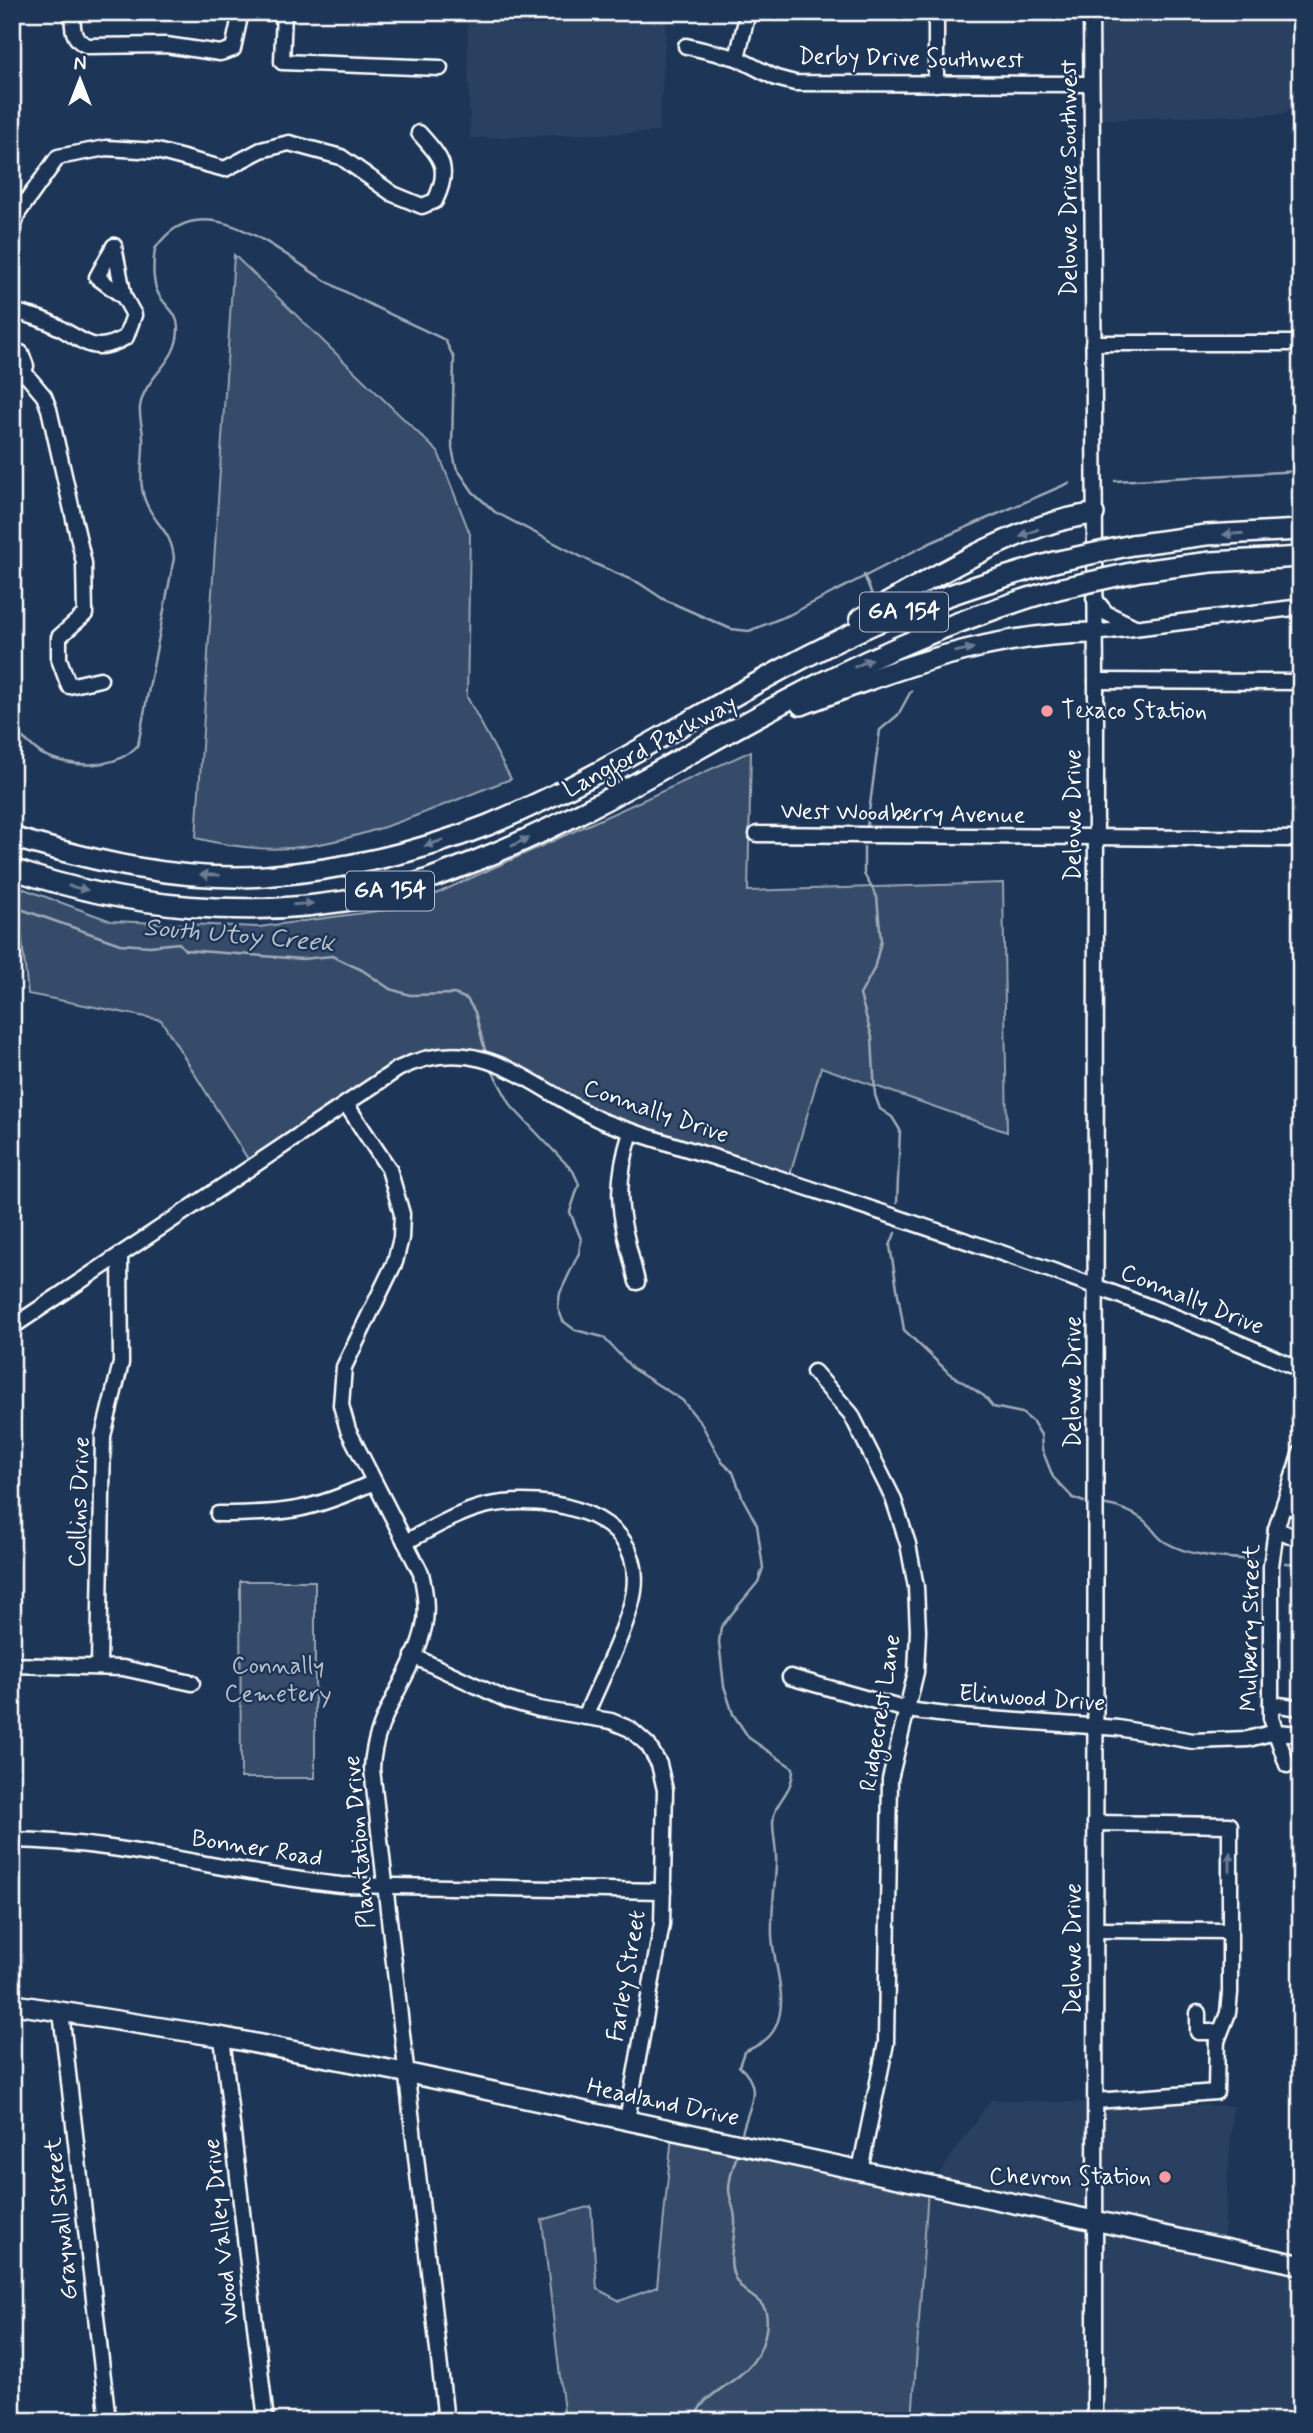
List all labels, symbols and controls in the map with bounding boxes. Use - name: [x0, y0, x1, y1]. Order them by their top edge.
- street label: Derby Drive Southwest: [798, 42, 1025, 76]
- north arrow: [46, 46, 116, 116]
- text: N: [74, 52, 86, 77]
- street label: Delowe Drive Southwest: [1054, 59, 1085, 297]
- one-way arrow: [1018, 527, 1039, 538]
- one-way arrow: [1221, 529, 1243, 540]
- road number: GA 154: [860, 592, 948, 632]
- one-way arrow: [953, 645, 975, 656]
- one-way arrow: [853, 657, 873, 668]
- street label: Langford Parkway: [558, 688, 743, 808]
- place label: Texaco Station: [1061, 696, 1207, 727]
- marker: Texaco Station: [1039, 703, 1055, 719]
- street label: Delowe Drive: [1058, 749, 1089, 881]
- street label: West Woodberry Avenue: [780, 796, 1026, 832]
- one-way arrow: [510, 836, 530, 847]
- one-way arrow: [424, 838, 445, 849]
- one-way arrow: [199, 869, 221, 880]
- road number: GA 154: [346, 872, 434, 911]
- one-way arrow: [67, 883, 89, 894]
- one-way arrow: [292, 898, 314, 909]
- water label: South Utoy Creek: [142, 911, 337, 961]
- street label: Connally Drive: [579, 1073, 733, 1151]
- street label: Connally Drive: [1116, 1257, 1268, 1343]
- street label: Delowe Drive: [1058, 1316, 1089, 1448]
- street label: Collins Drive: [62, 1436, 98, 1568]
- street label: Mulberry Street: [1234, 1544, 1268, 1712]
- street label: Ridgecrest Lane: [853, 1632, 911, 1794]
- park label: Connally Cemetery: [224, 1651, 332, 1710]
- street label: Elinwood Drive: [958, 1678, 1106, 1720]
- street label: Plantation Drive: [337, 1754, 383, 1930]
- street label: Bonner Road: [189, 1823, 325, 1875]
- one-way arrow: [1224, 1851, 1235, 1873]
- street label: Delowe Drive: [1058, 1883, 1089, 2015]
- street label: Farley Street: [600, 1908, 654, 2044]
- street label: Headland Drive: [584, 2072, 742, 2134]
- street label: Graywall Street: [38, 2136, 86, 2302]
- street label: Wood Valley Drive: [197, 2137, 247, 2325]
- place label: Chevron Station: [989, 2162, 1151, 2193]
- marker: Chevron Station: [1157, 2169, 1173, 2185]

